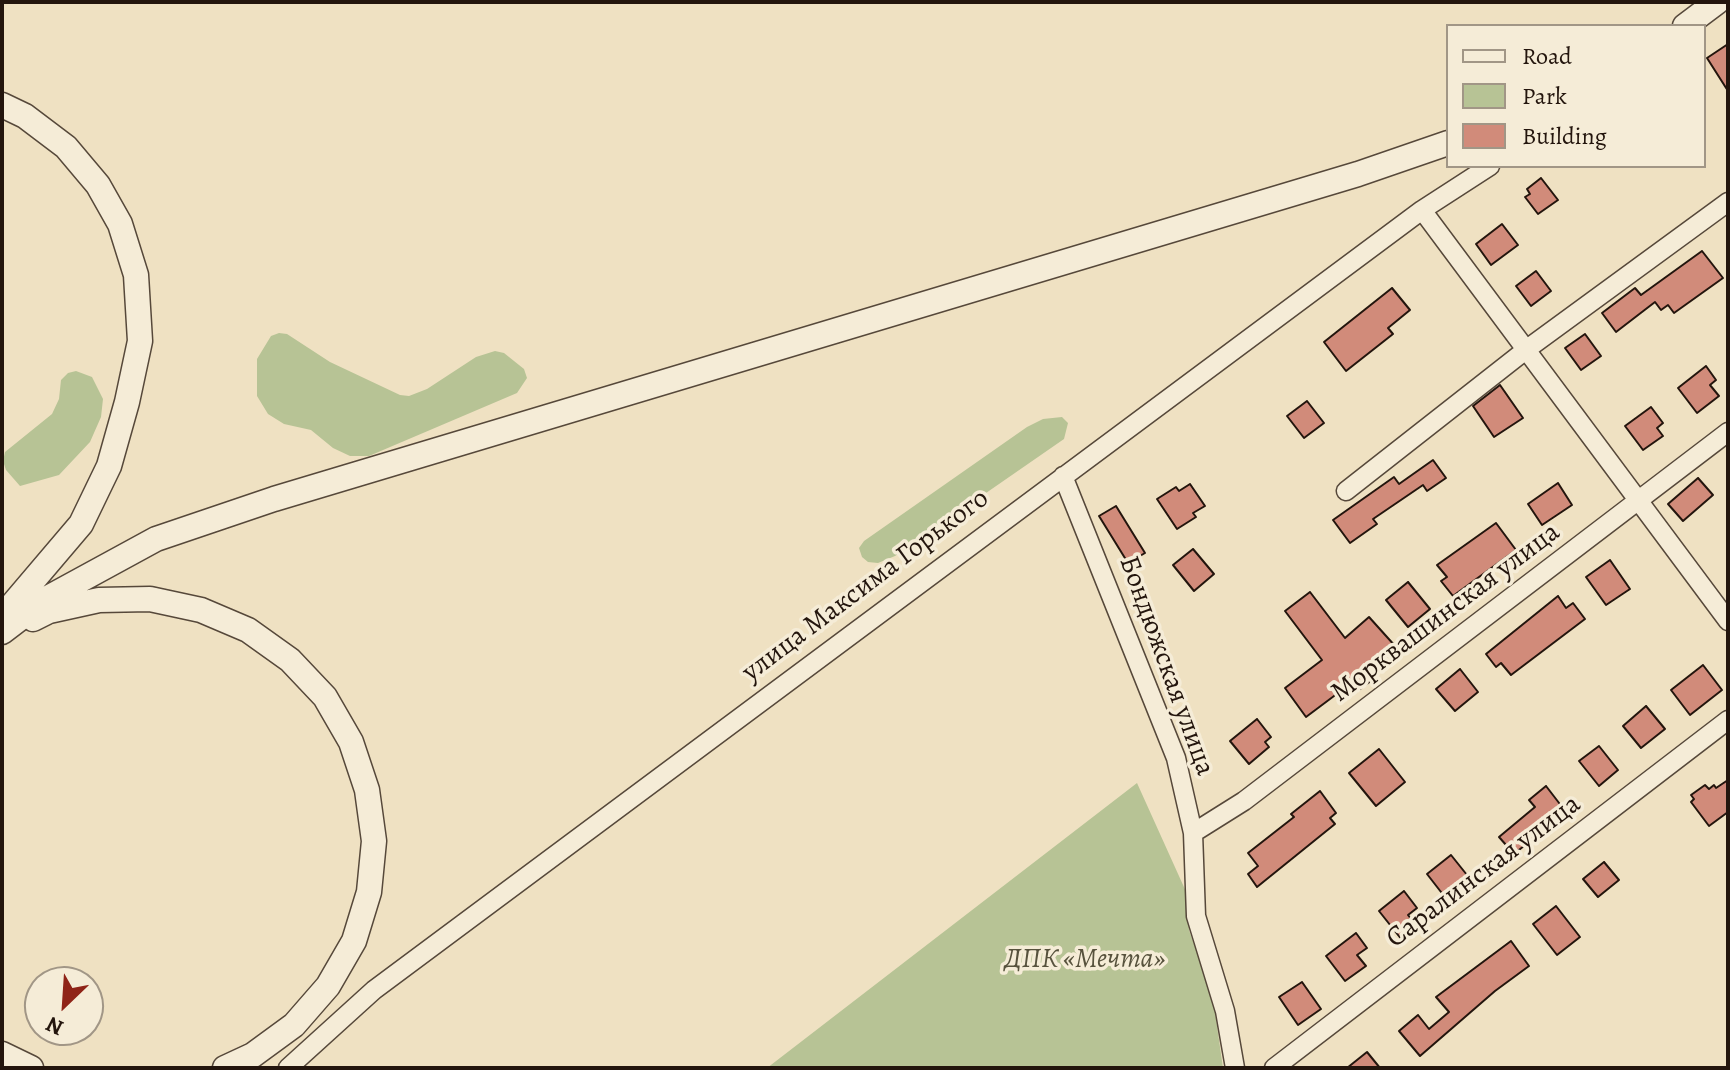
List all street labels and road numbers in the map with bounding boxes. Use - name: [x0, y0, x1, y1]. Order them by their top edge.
- street label: улица Максима Горького: [736, 482, 996, 690]
- street label: Морквашинская улица: [1325, 516, 1567, 710]
- street label: Бондюжская улица: [1111, 552, 1221, 780]
- street label: Саралинская улица: [1380, 788, 1588, 956]

